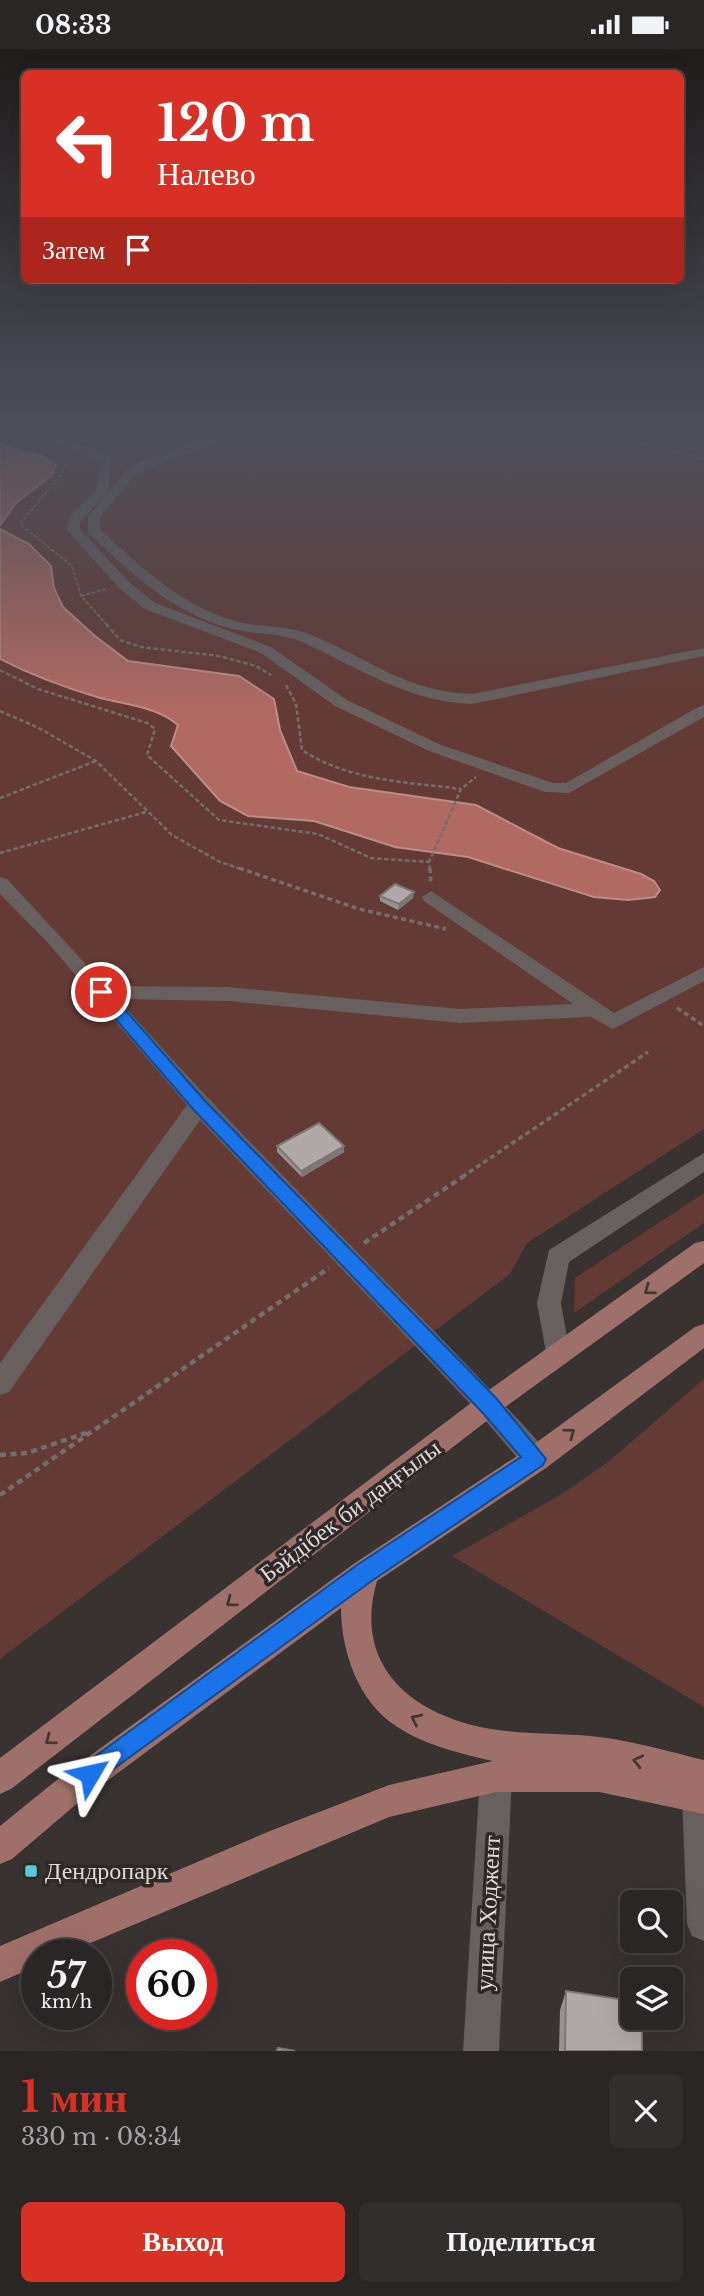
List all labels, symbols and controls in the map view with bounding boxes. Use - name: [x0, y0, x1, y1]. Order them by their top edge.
- text: 08:33: [35, 9, 112, 41]
- text: 120 m: [157, 93, 315, 154]
- icon: left: [42, 98, 133, 189]
- text: Налево: [157, 154, 256, 194]
- icon: arrive: [119, 231, 157, 269]
- text: Затем: [42, 234, 105, 266]
- pin: [71, 962, 131, 1022]
- icon: arrive: [82, 973, 120, 1011]
- one-way arrow: [644, 1281, 656, 1294]
- one-way arrow: [563, 1429, 575, 1441]
- street label: Бәйдібек би даңғылы: [254, 1433, 446, 1588]
- one-way arrow: [226, 1593, 238, 1606]
- one-way arrow: [411, 1713, 423, 1727]
- one-way arrow: [45, 1731, 58, 1744]
- position arrow: [53, 1737, 127, 1811]
- one-way arrow: [632, 1755, 644, 1769]
- street label: улица Ходжент: [469, 1834, 506, 1992]
- place label: Дендропарк: [45, 1856, 169, 1885]
- marker: Дендропарк: [23, 1863, 39, 1879]
- map controls: [620, 1890, 683, 2030]
- button: search: [620, 1890, 683, 1953]
- speed limit sign: 60: [126, 1939, 217, 2030]
- text: 57: [47, 1954, 86, 1997]
- button: layers: [620, 1967, 683, 2030]
- text: km/h: [41, 1991, 92, 2013]
- text: 1 мин: [21, 2071, 128, 2123]
- button: close: [609, 2074, 683, 2148]
- text: 330 m · 08:34: [21, 2123, 181, 2151]
- button: Выход: [21, 2202, 345, 2282]
- button: Поделиться: [359, 2202, 683, 2282]

